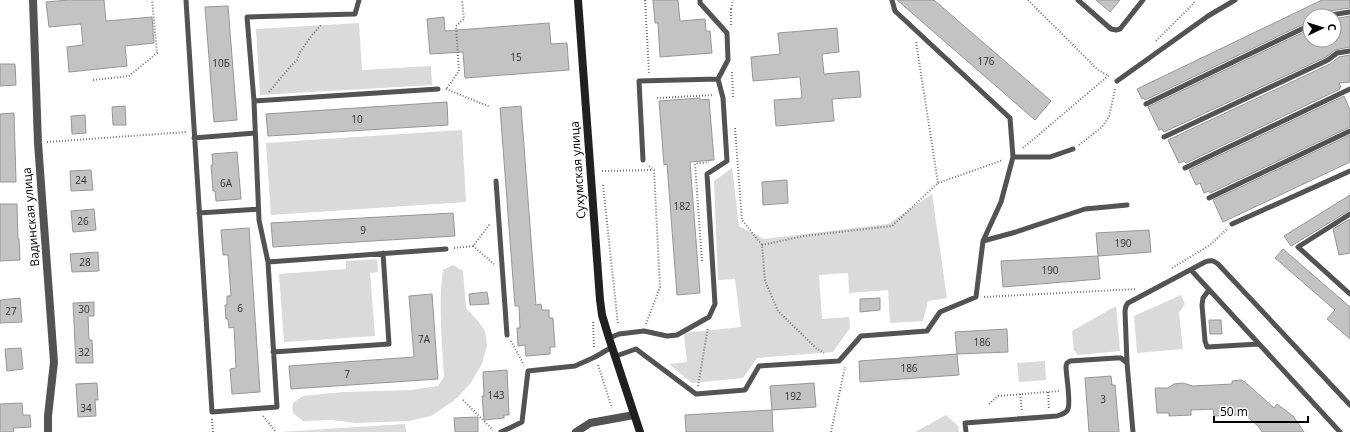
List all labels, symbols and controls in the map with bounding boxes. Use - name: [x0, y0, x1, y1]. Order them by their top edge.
- north arrow: [1302, 8, 1342, 48]
- text: С: [1325, 23, 1340, 31]
- house number: 15: [510, 50, 522, 64]
- house number: 176: [977, 54, 995, 68]
- house number: 10Б: [212, 56, 230, 70]
- house number: 10: [351, 112, 363, 126]
- street label: Сухумская улица: [566, 121, 589, 219]
- street label: Вадинская улица: [18, 167, 43, 267]
- house number: 24: [75, 173, 87, 187]
- house number: 6А: [220, 176, 233, 190]
- house number: 182: [673, 199, 691, 213]
- house number: 26: [77, 214, 89, 228]
- house number: 9: [360, 223, 366, 237]
- house number: 190: [1114, 236, 1132, 250]
- house number: 28: [79, 255, 91, 269]
- house number: 190: [1041, 263, 1059, 277]
- house number: 6: [237, 301, 243, 315]
- house number: 30: [78, 302, 90, 316]
- house number: 27: [5, 304, 17, 318]
- house number: 7А: [418, 332, 431, 346]
- house number: 186: [973, 335, 991, 349]
- house number: 32: [78, 345, 90, 359]
- house number: 186: [900, 361, 918, 375]
- house number: 7: [344, 367, 350, 381]
- house number: 143: [487, 388, 505, 402]
- house number: 192: [784, 389, 802, 403]
- house number: 3: [1100, 392, 1106, 406]
- scale bar: [1214, 398, 1308, 424]
- house number: 34: [80, 401, 92, 415]
- text: 50 m: [1220, 403, 1248, 420]

